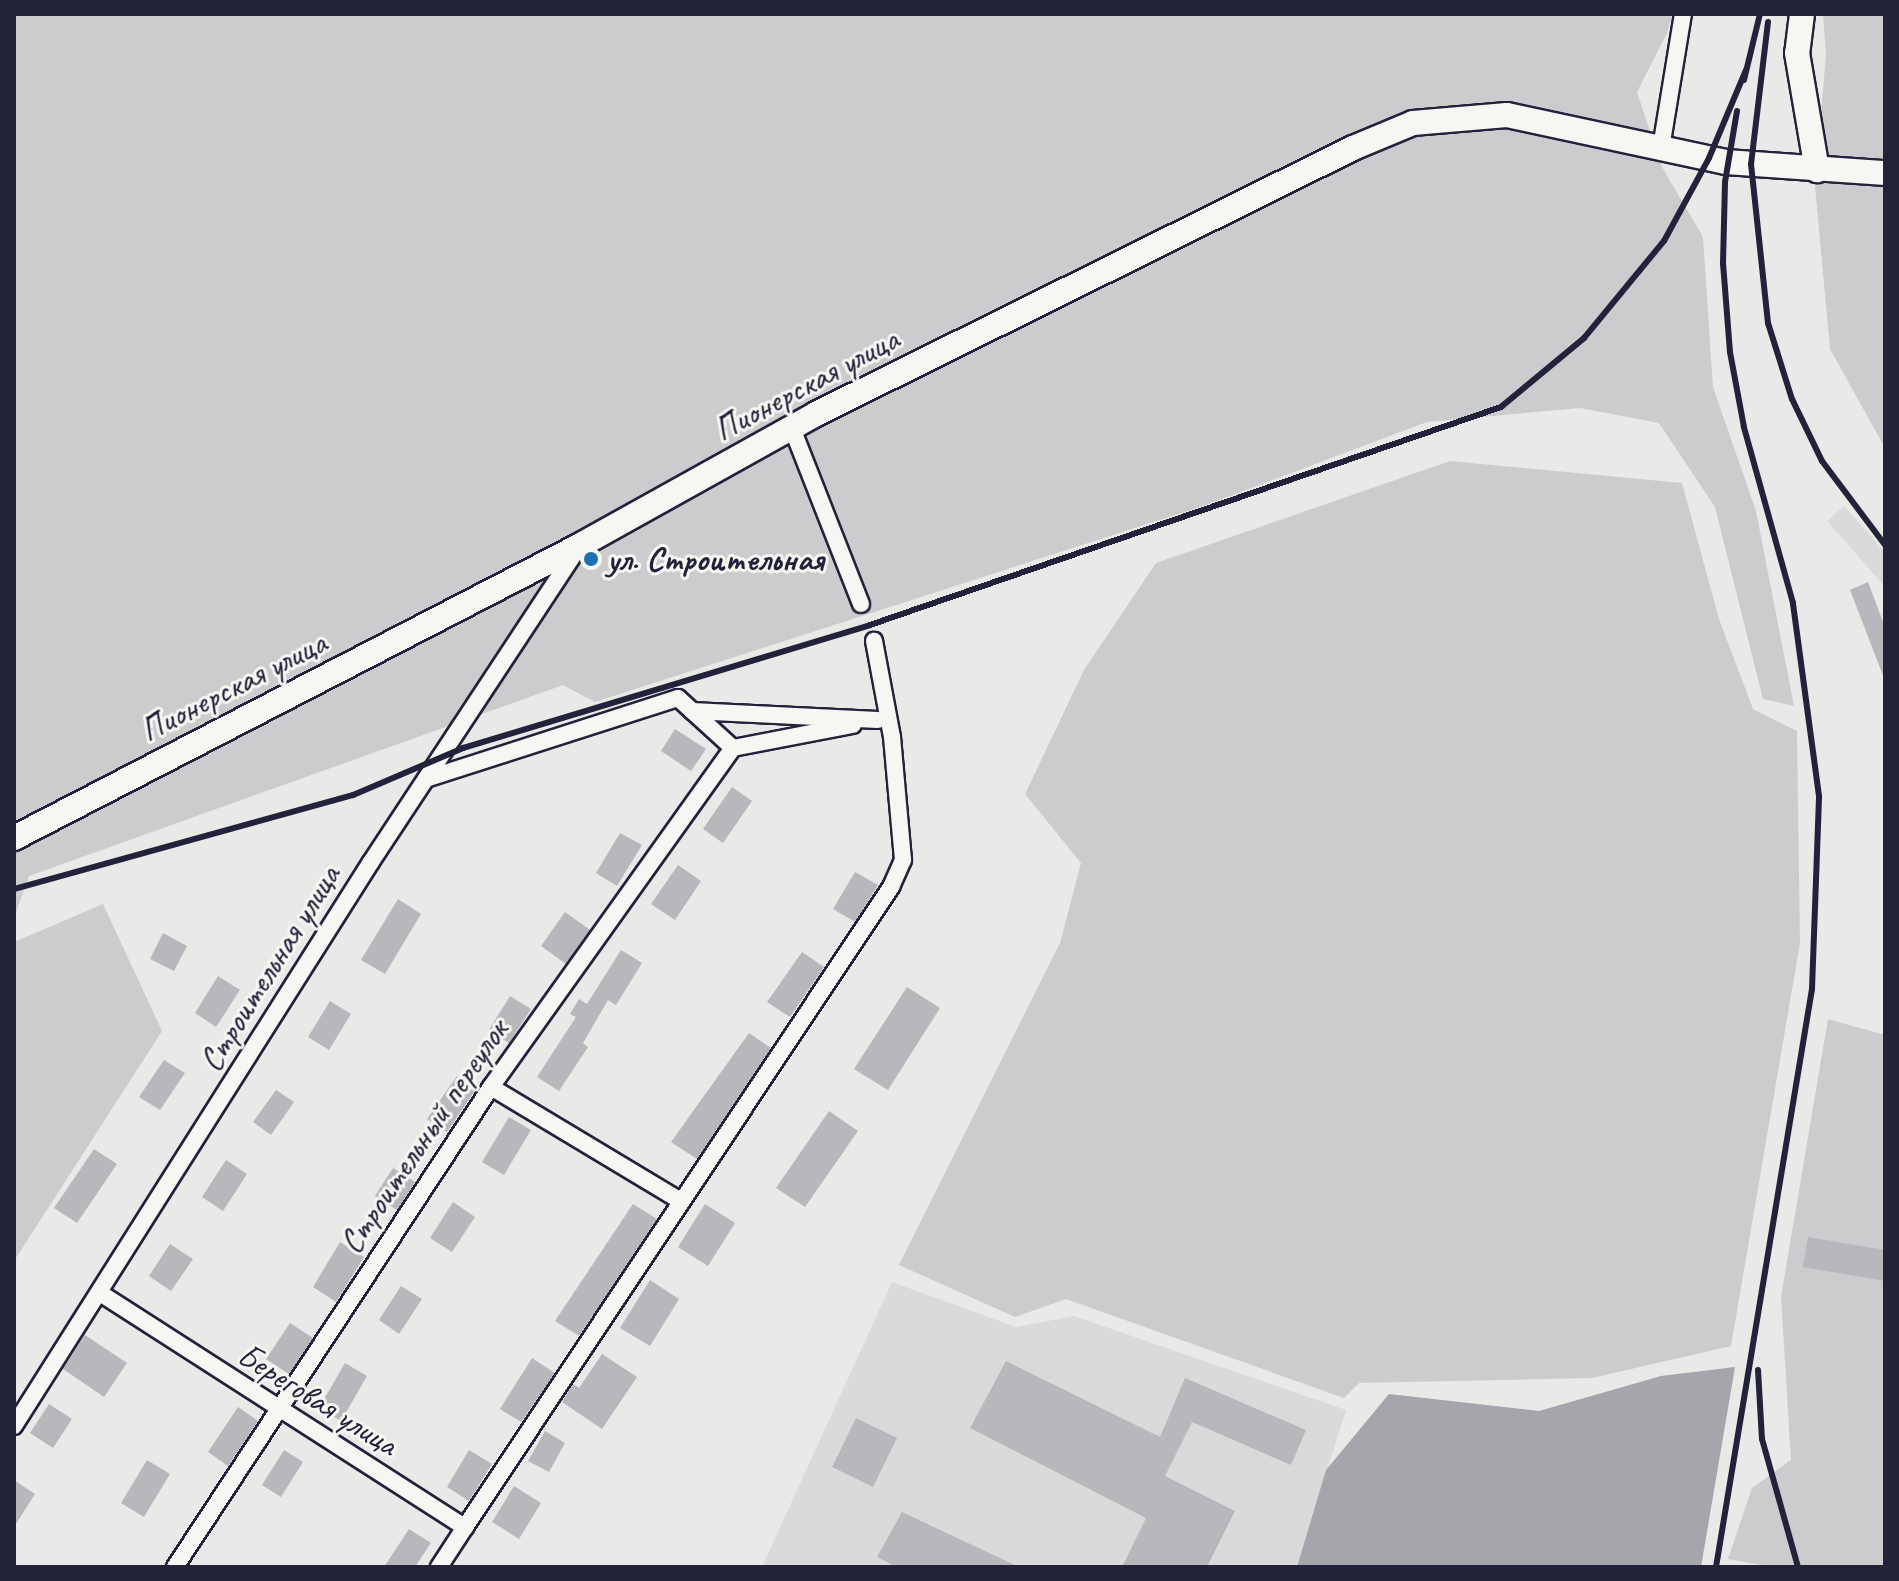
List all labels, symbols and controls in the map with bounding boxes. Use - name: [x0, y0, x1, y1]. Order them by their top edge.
- street label: Пионерская улица: [705, 317, 907, 451]
- place label: ул. Строительная: [607, 539, 824, 579]
- marker: ул. Строительная: [582, 550, 600, 568]
- street label: Пионерская улица: [131, 621, 335, 751]
- street label: Строительная улица: [189, 856, 349, 1080]
- street label: Строительный переулок: [330, 1011, 516, 1261]
- street label: Береговая улица: [230, 1333, 406, 1465]

